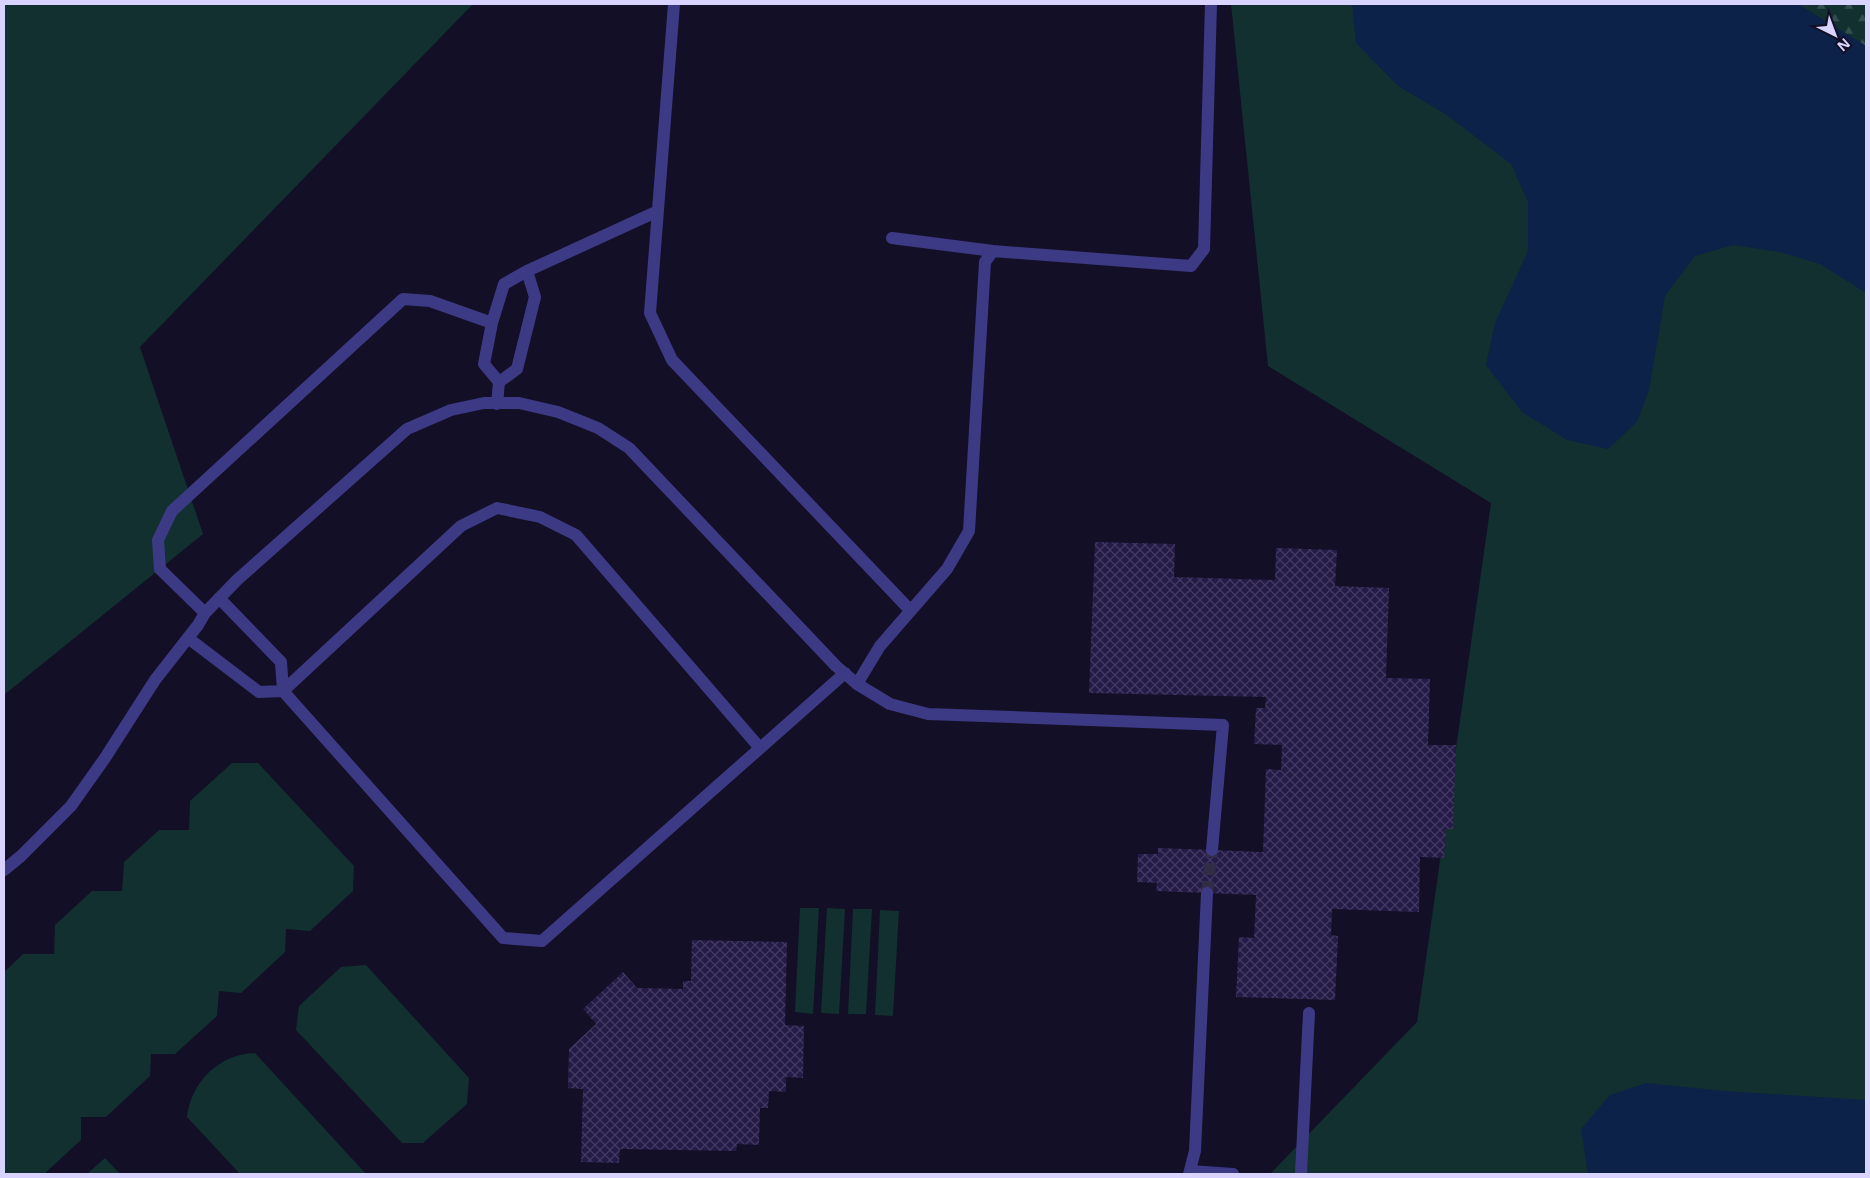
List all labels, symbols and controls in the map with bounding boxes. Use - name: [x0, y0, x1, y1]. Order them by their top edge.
- north arrow: [1810, 10, 1860, 60]
- text: N: [1833, 34, 1855, 56]

